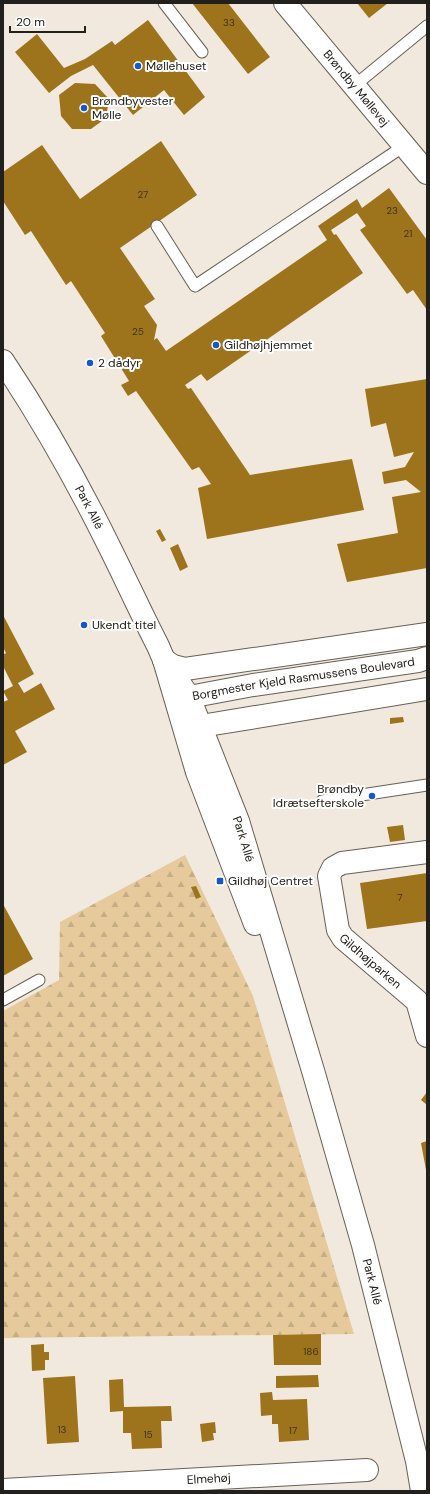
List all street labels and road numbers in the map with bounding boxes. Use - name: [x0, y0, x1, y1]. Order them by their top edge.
- street label: Brøndby Møllevej: [320, 47, 393, 130]
- street label: Park Allé: [71, 483, 107, 532]
- street label: Borgmester Kjeld Rasmussens Boulevard: [191, 654, 416, 704]
- street label: Park Allé: [229, 814, 258, 864]
- street label: Gildhøjparken: [336, 930, 405, 992]
- street label: Park Allé: [359, 1257, 386, 1307]
- street label: Elmehøj: [186, 1469, 231, 1488]

